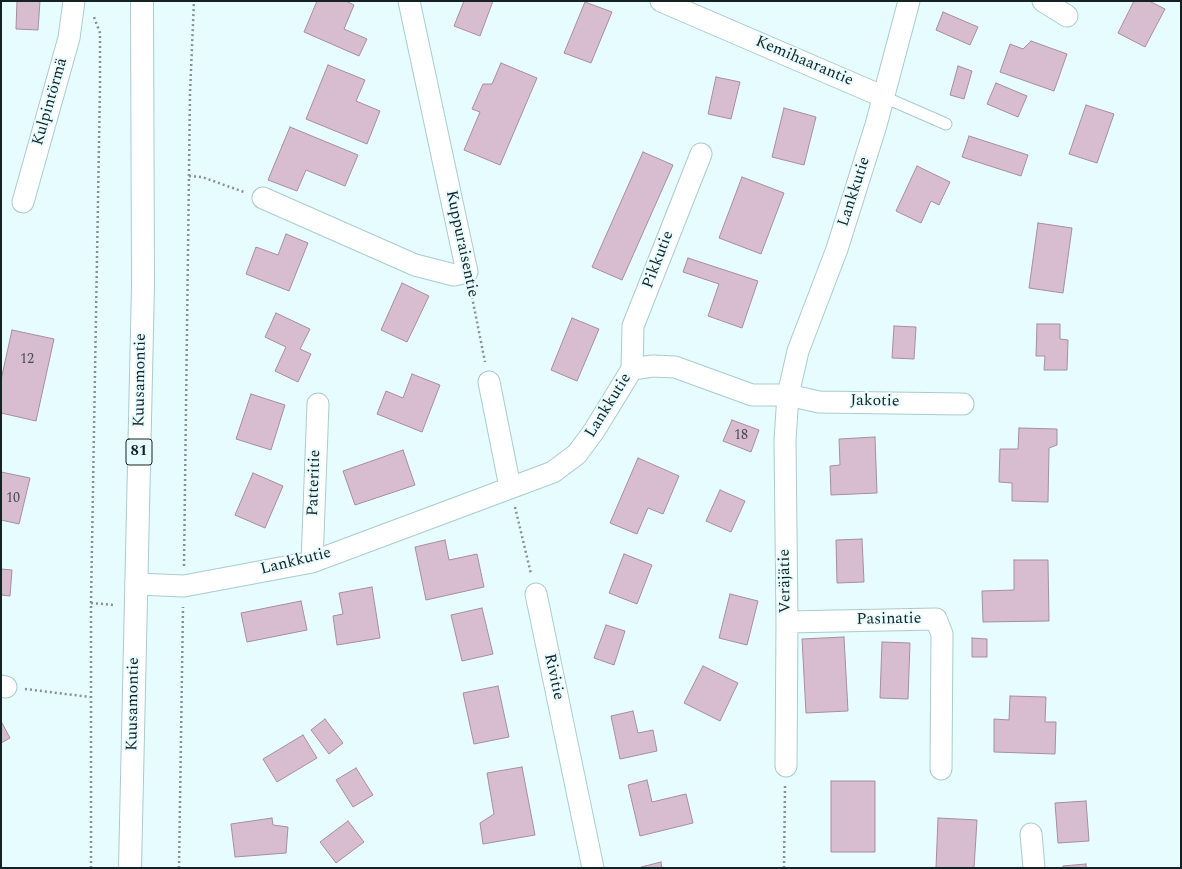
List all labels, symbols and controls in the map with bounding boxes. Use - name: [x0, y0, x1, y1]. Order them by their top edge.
- street label: Kemihaarantie: [752, 33, 856, 91]
- street label: Kulpintörmä: [29, 56, 73, 148]
- street label: Lankkutie: [835, 155, 875, 229]
- street label: Kuppuraisentie: [440, 189, 482, 299]
- street label: Pikkutie: [639, 228, 679, 292]
- street label: Kuusamontie: [131, 333, 151, 427]
- house number: 12: [20, 352, 34, 368]
- street label: Lankkutie: [582, 370, 636, 442]
- street label: Jakotie: [850, 392, 900, 412]
- house number: 18: [734, 428, 748, 444]
- road number: 81: [126, 439, 152, 465]
- street label: Patteritie: [304, 449, 326, 517]
- house number: 10: [6, 491, 20, 507]
- street label: Lankkutie: [259, 544, 333, 580]
- street label: Veräjätie: [776, 549, 796, 613]
- street label: Pasinatie: [856, 610, 922, 630]
- street label: Rivitie: [539, 652, 567, 702]
- street label: Kuusamontie: [124, 657, 144, 751]

